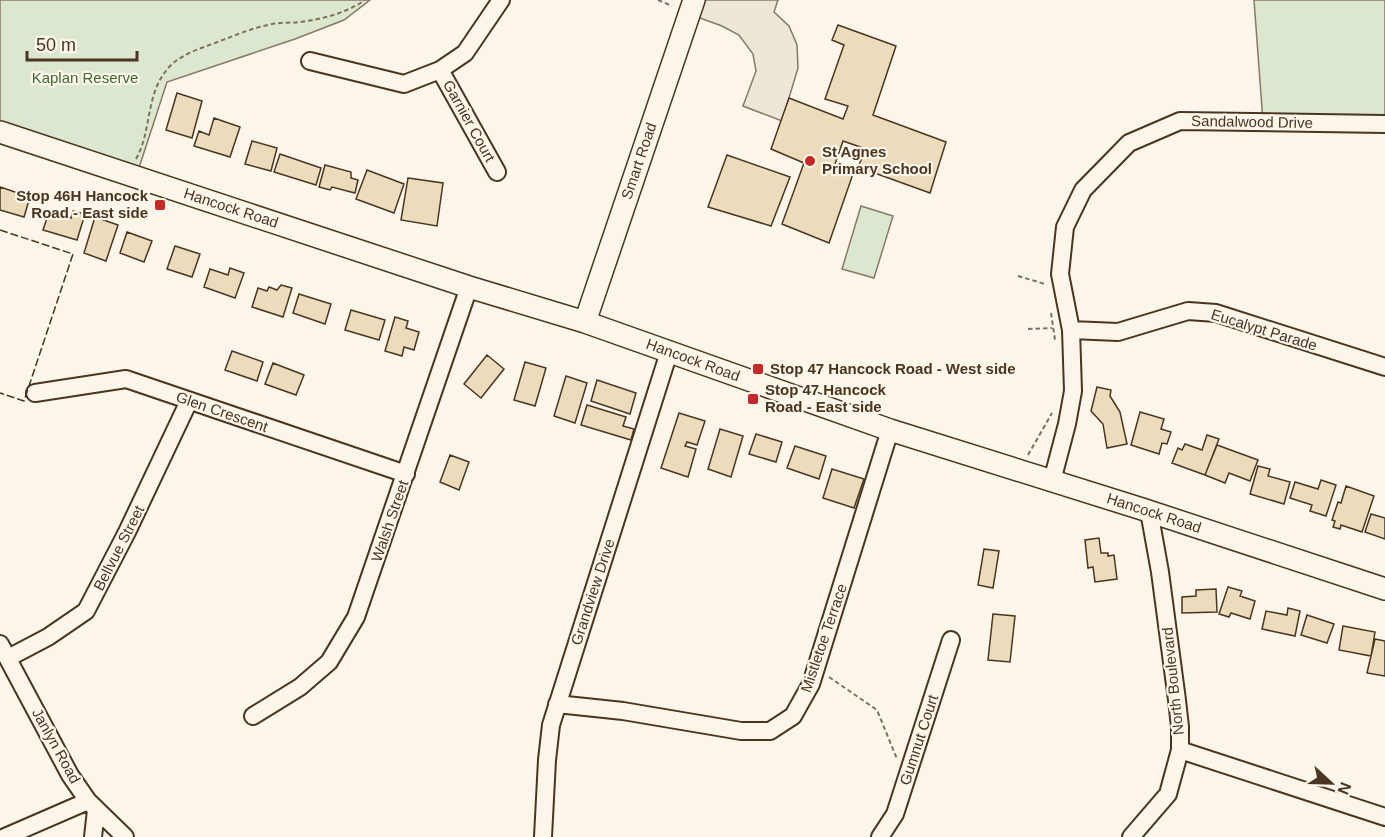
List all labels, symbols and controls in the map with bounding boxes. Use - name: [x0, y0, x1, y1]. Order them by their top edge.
- scale bar: [27, 24, 136, 62]
- text: 50 m: [36, 35, 76, 55]
- park label: Kaplan Reserve: [32, 69, 138, 86]
- street label: Garnier Court: [440, 77, 499, 165]
- street label: Sandalwood Drive: [1191, 112, 1313, 131]
- street label: Smart Road: [617, 120, 660, 201]
- place label: St Agnes Primary School: [822, 143, 932, 177]
- marker: St Agnes Primary School: [803, 154, 817, 168]
- street label: Hancock Road: [182, 184, 281, 231]
- place label: Stop 46H Hancock Road - East side: [16, 187, 149, 221]
- marker: Stop 46H Hancock Road - East side: [153, 198, 167, 212]
- street label: Eucalypt Parade: [1209, 305, 1319, 354]
- street label: Hancock Road: [644, 335, 742, 384]
- place label: Stop 47 Hancock Road - West side: [770, 360, 1016, 377]
- marker: Stop 47 Hancock Road - West side: [751, 362, 765, 376]
- place label: Stop 47 Hancock Road - East side: [765, 381, 887, 415]
- street label: Glen Crescent: [174, 388, 271, 435]
- marker: Stop 47 Hancock Road - East side: [746, 392, 760, 406]
- street label: Walsh Street: [368, 477, 412, 564]
- street label: Hancock Road: [1105, 489, 1204, 536]
- street label: Bellvue Street: [90, 502, 148, 593]
- street label: Grandview Drive: [567, 536, 618, 647]
- street label: Mistletoe Terrace: [797, 581, 850, 694]
- street label: North Boulevard: [1158, 626, 1187, 736]
- street label: Gumnut Court: [896, 692, 941, 787]
- street label: Janlyn Road: [29, 705, 84, 786]
- north arrow: [1301, 753, 1361, 813]
- text: N: [1334, 780, 1354, 797]

